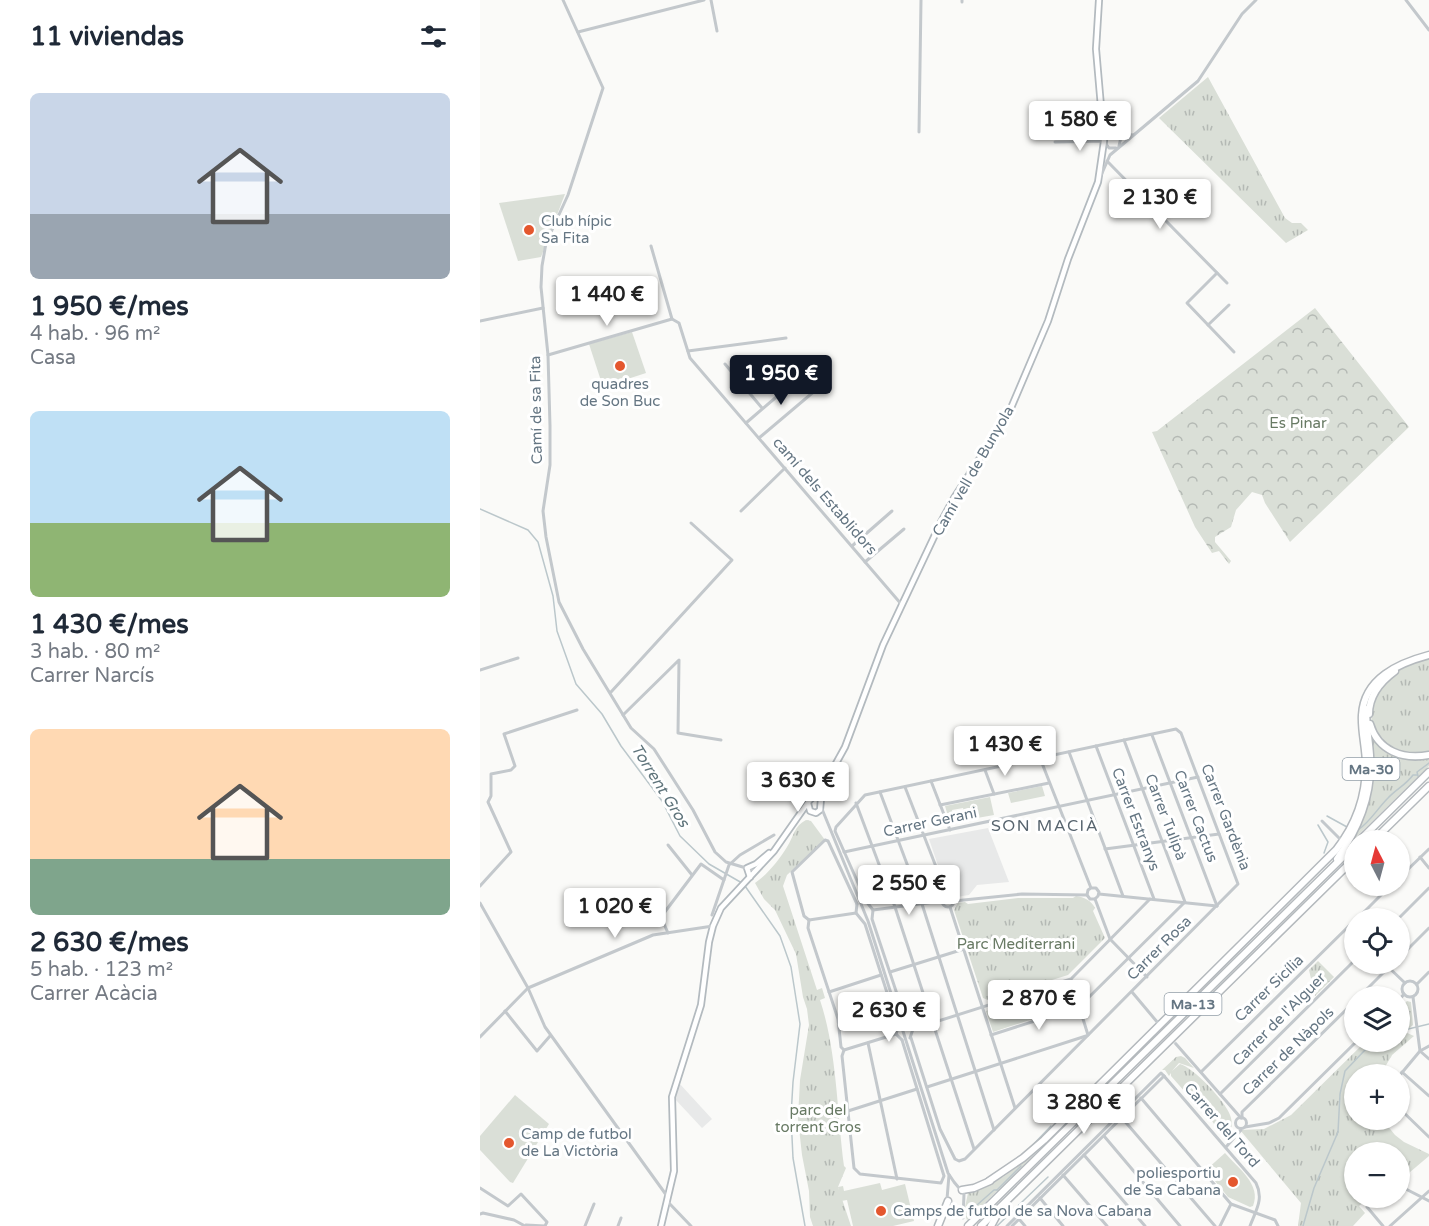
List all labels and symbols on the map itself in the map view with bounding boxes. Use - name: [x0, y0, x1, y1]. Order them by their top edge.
- pin: 1 580 €: [1025, 101, 1135, 152]
- pin: 2 130 €: [1105, 179, 1215, 230]
- place label: Club hípic Sa Fita: [541, 212, 612, 247]
- marker: Club hípic Sa Fita: [522, 223, 536, 237]
- pin: 1 440 €: [552, 276, 662, 327]
- pin: 1 950 €: [726, 355, 836, 406]
- street label: Camí de sa Fita: [526, 356, 546, 464]
- marker: quadres de Son Buc: [613, 359, 627, 373]
- place label: quadres de Son Buc: [580, 375, 660, 410]
- street label: Camí vell de Bunyola: [928, 403, 1018, 539]
- park label: Es Pinar: [1269, 414, 1327, 432]
- street label: camí dels Establidors: [769, 434, 881, 558]
- pin: 1 430 €: [950, 726, 1060, 777]
- water label: Torrent Gros: [627, 740, 694, 832]
- road number: Ma-30: [1342, 758, 1400, 780]
- street label: Carrer Gardènia: [1197, 761, 1255, 873]
- pin: 3 630 €: [743, 762, 853, 813]
- street label: Carrer Estranys: [1108, 765, 1164, 873]
- street label: Carrer Cactus: [1170, 767, 1222, 865]
- street label: Carrer Tulipà: [1141, 771, 1191, 863]
- street label: Carrer Gerani: [882, 803, 978, 841]
- district label: SON MACIÀ: [991, 816, 1099, 836]
- north arrow: [1344, 830, 1410, 896]
- pin: 2 550 €: [854, 865, 964, 916]
- pin: 1 020 €: [560, 888, 670, 939]
- street label: Carrer Rosa: [1123, 912, 1195, 984]
- park label: Parc Mediterrani: [957, 935, 1075, 953]
- street label: Carrer Sicília: [1231, 951, 1307, 1025]
- street label: Carrer de l'Alguer: [1228, 968, 1330, 1070]
- pin: 2 870 €: [984, 980, 1094, 1031]
- pin: 2 630 €: [834, 992, 944, 1043]
- road number: Ma-13: [1164, 993, 1222, 1015]
- street label: Carrer de Nàpols: [1239, 1003, 1337, 1099]
- street label: Carrer del Tord: [1180, 1079, 1264, 1171]
- pin: 3 280 €: [1029, 1084, 1139, 1135]
- park label: parc del torrent Gros: [775, 1101, 861, 1136]
- place label: Camp de futbol de La Victòria: [521, 1125, 632, 1160]
- marker: Camp de futbol de La Victòria: [502, 1136, 516, 1150]
- place label: poliesportiu de Sa Cabana: [1123, 1164, 1221, 1199]
- marker: poliesportiu de Sa Cabana: [1226, 1175, 1240, 1189]
- place label: Camps de futbol de sa Nova Cabana: [893, 1202, 1152, 1220]
- marker: Camps de futbol de sa Nova Cabana: [874, 1204, 888, 1218]

